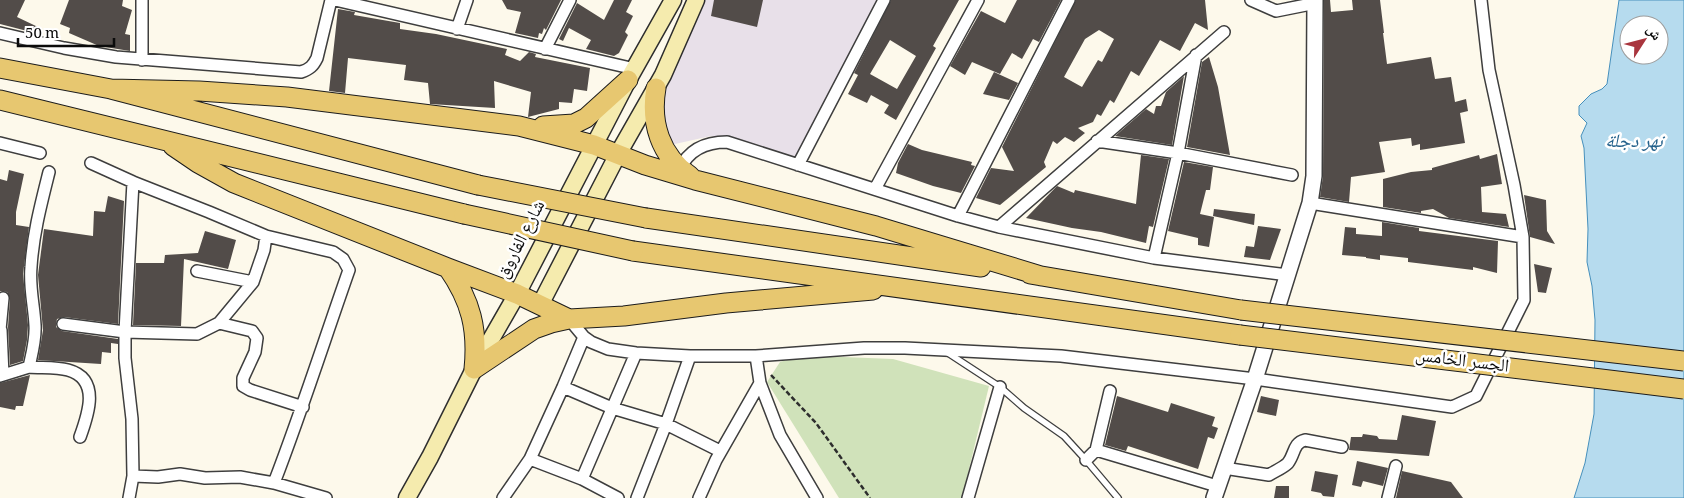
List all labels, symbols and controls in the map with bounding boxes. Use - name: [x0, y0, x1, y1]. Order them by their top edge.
- scale bar: [18, 15, 114, 47]
- north arrow: [1619, 15, 1669, 65]
- text: ش: [1639, 20, 1667, 47]
- text: 50 m: [25, 22, 59, 48]
- water label: نهر دجلة: [1605, 127, 1666, 159]
- street label: شارع الفاروق: [489, 195, 555, 285]
- street label: الجسر الخامس: [1413, 341, 1511, 383]

